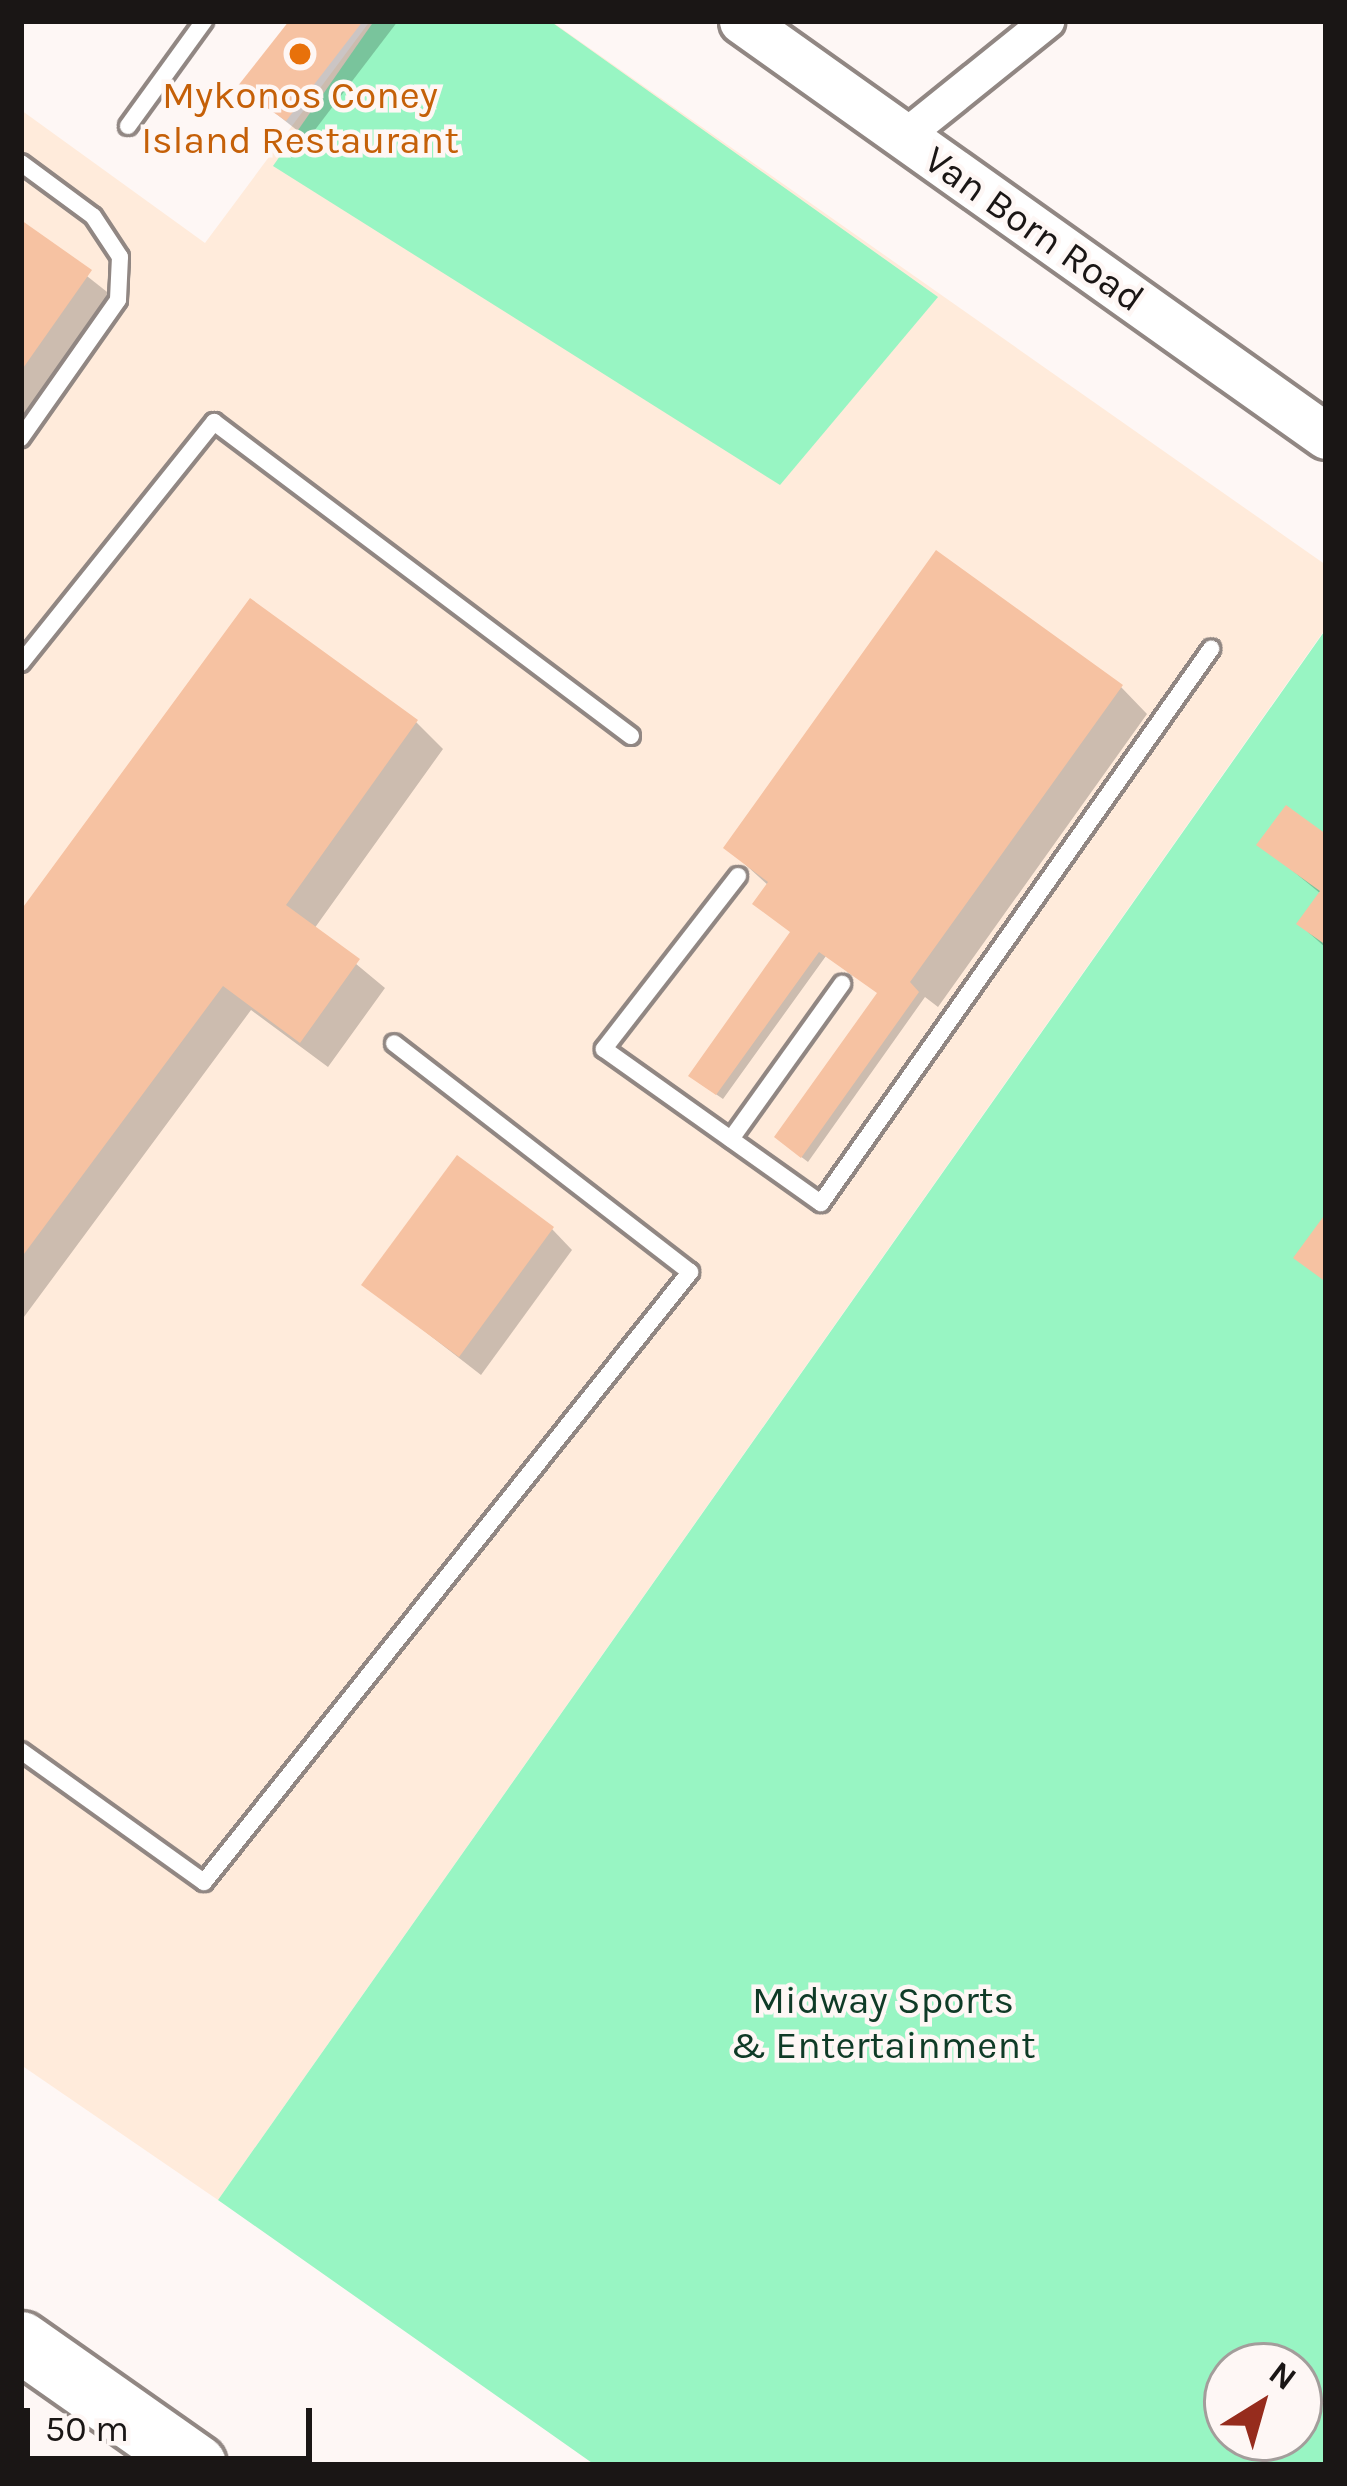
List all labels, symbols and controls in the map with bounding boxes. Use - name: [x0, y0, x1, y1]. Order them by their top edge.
- marker: Mykonos Coney Island Restaurant: [287, 41, 313, 67]
- place label: Mykonos Coney Island Restaurant: [141, 73, 459, 164]
- street label: Van Born Road: [915, 136, 1153, 322]
- park label: Midway Sports & Entertainment: [730, 1978, 1036, 2069]
- north arrow: [1203, 2342, 1323, 2462]
- text: N: [1262, 2353, 1304, 2398]
- scale bar: [30, 2384, 318, 2458]
- text: 50 m: [45, 2408, 129, 2450]

